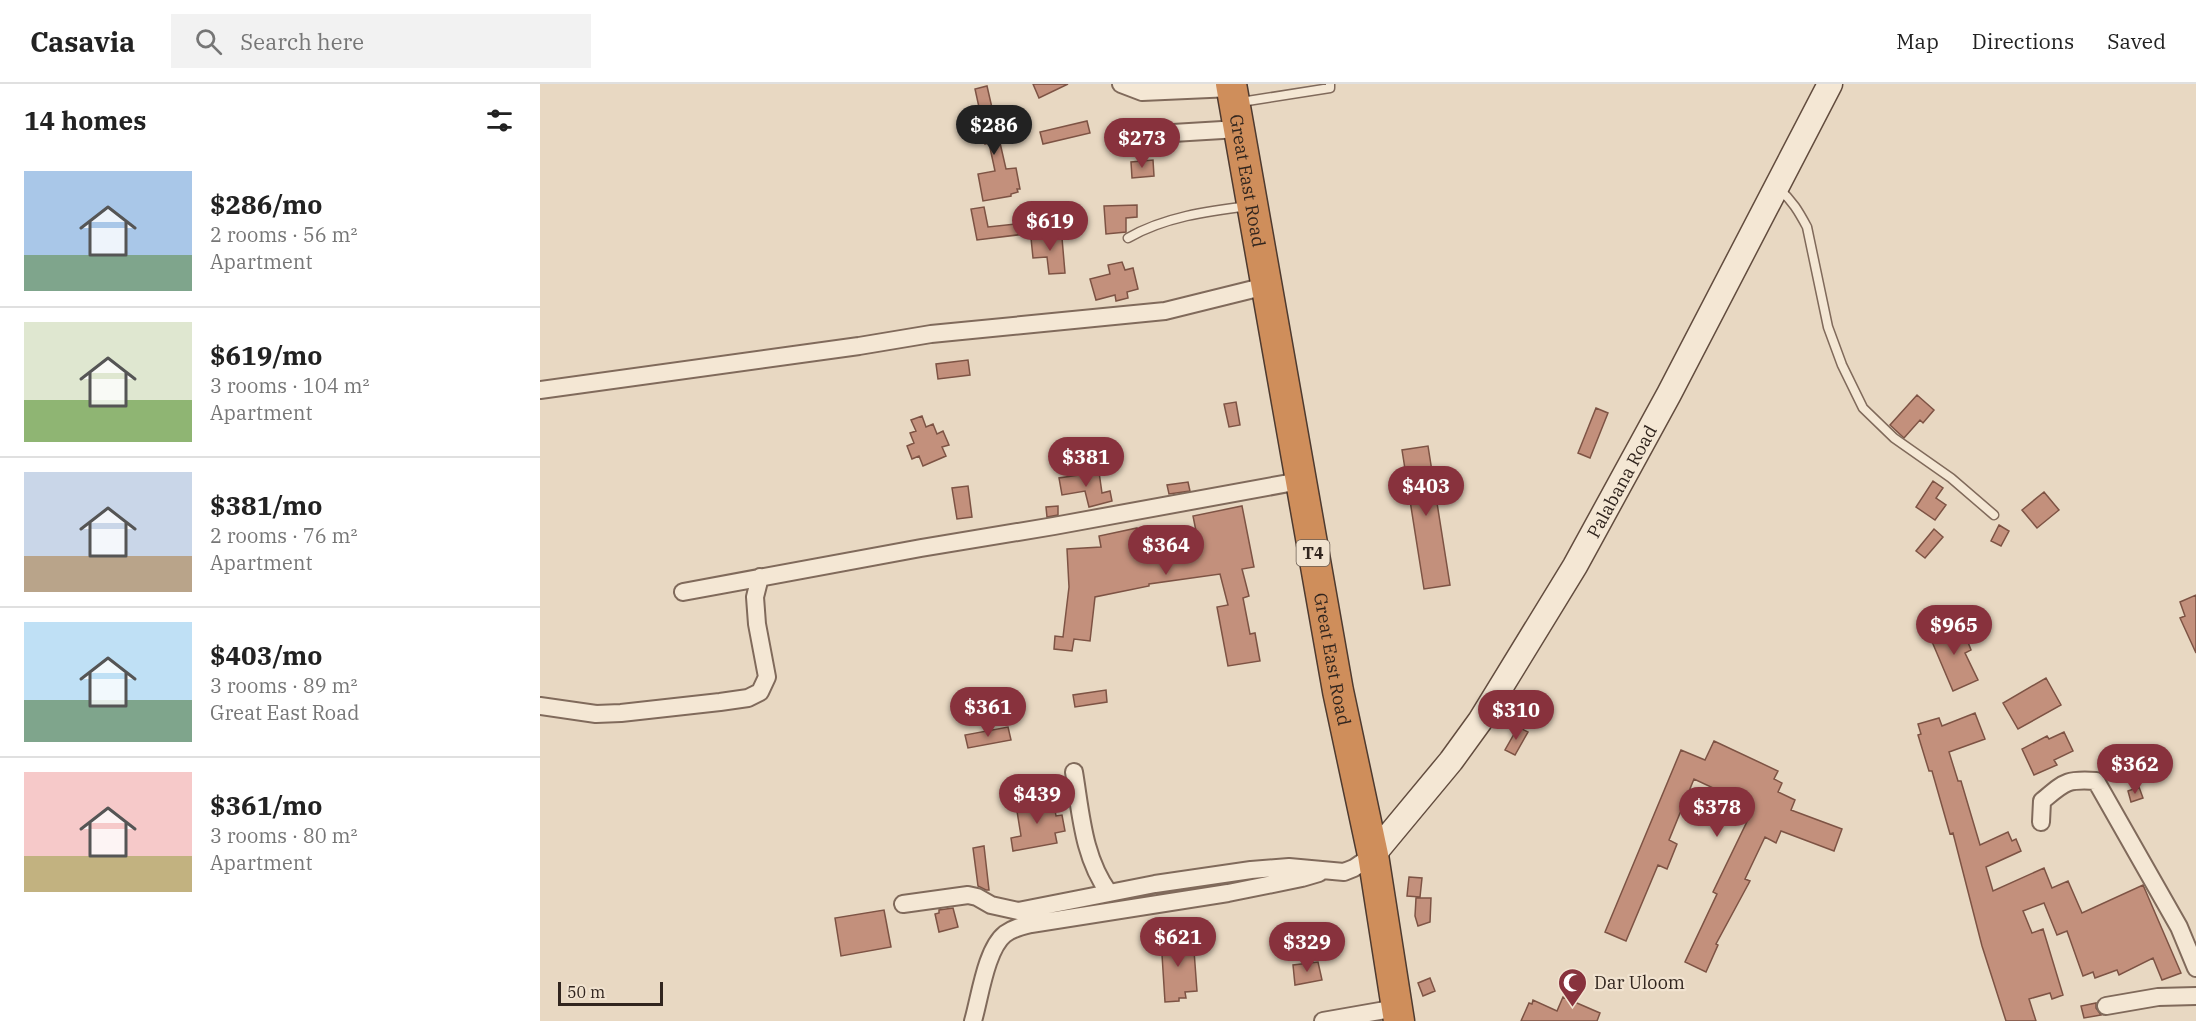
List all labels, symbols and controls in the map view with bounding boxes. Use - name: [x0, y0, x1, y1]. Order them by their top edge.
- search box: [171, 14, 591, 68]
- text: Casavia: [30, 23, 135, 60]
- icon: search: [192, 25, 225, 58]
- text: Search here: [240, 27, 364, 56]
- text: Map: [1896, 27, 1939, 55]
- text: Directions: [1972, 27, 2074, 55]
- text: Saved: [2107, 27, 2166, 55]
- text: 14 homes: [24, 103, 146, 137]
- icon: filters: [483, 104, 516, 137]
- pin: $286: [958, 105, 1030, 156]
- text: $286: [970, 111, 1018, 138]
- street label: Great East Road: [1225, 112, 1271, 249]
- pin: $273: [1106, 118, 1178, 169]
- text: $273: [1118, 124, 1166, 151]
- text: $286/mo: [210, 187, 322, 221]
- icon: home: [72, 195, 144, 267]
- pin: $619: [1014, 201, 1086, 252]
- text: $619: [1026, 207, 1074, 234]
- text: 2 rooms · 56 m²: [210, 221, 357, 248]
- text: Apartment: [210, 248, 313, 275]
- text: $619/mo: [210, 338, 322, 372]
- icon: home: [72, 346, 144, 418]
- text: 3 rooms · 104 m²: [210, 372, 369, 399]
- text: Apartment: [210, 399, 313, 426]
- street label: Palabana Road: [1581, 421, 1661, 542]
- pin: $381: [1050, 437, 1122, 488]
- text: $381: [1062, 443, 1110, 470]
- pin: $403: [1390, 466, 1462, 517]
- text: $403: [1402, 472, 1450, 499]
- text: $381/mo: [210, 488, 322, 522]
- icon: home: [72, 496, 144, 568]
- text: 2 rooms · 76 m²: [210, 522, 357, 549]
- pin: $364: [1130, 525, 1202, 576]
- text: $364: [1142, 531, 1190, 558]
- road number: T4: [1296, 540, 1330, 566]
- text: Apartment: [210, 549, 313, 576]
- street label: Great East Road: [1309, 591, 1357, 728]
- pin: $965: [1918, 605, 1990, 656]
- text: $965: [1930, 611, 1978, 638]
- text: $403/mo: [210, 638, 322, 672]
- icon: home: [72, 646, 144, 718]
- text: 3 rooms · 89 m²: [210, 672, 357, 699]
- pin: $361: [952, 687, 1024, 738]
- pin: $310: [1480, 690, 1552, 741]
- text: $361: [964, 693, 1012, 720]
- text: $310: [1492, 696, 1540, 723]
- text: Great East Road: [210, 699, 359, 726]
- pin: $362: [2099, 744, 2171, 795]
- text: $362: [2111, 750, 2159, 777]
- pin: $439: [1001, 774, 1073, 825]
- text: $439: [1013, 780, 1061, 807]
- pin: $378: [1681, 787, 1753, 838]
- text: $361/mo: [210, 788, 322, 822]
- text: $378: [1693, 793, 1741, 820]
- icon: home: [72, 796, 144, 868]
- text: 3 rooms · 80 m²: [210, 822, 357, 849]
- text: Apartment: [210, 849, 313, 876]
- pin: $621: [1142, 917, 1214, 968]
- pin: $329: [1271, 922, 1343, 973]
- text: $621: [1154, 923, 1202, 950]
- text: $329: [1283, 928, 1331, 955]
- mosque icon: Dar Uloom: [1557, 966, 1589, 1008]
- place label: Dar Uloom: [1594, 971, 1685, 994]
- scale bar: [558, 979, 663, 1006]
- text: 50 m: [567, 982, 605, 1002]

